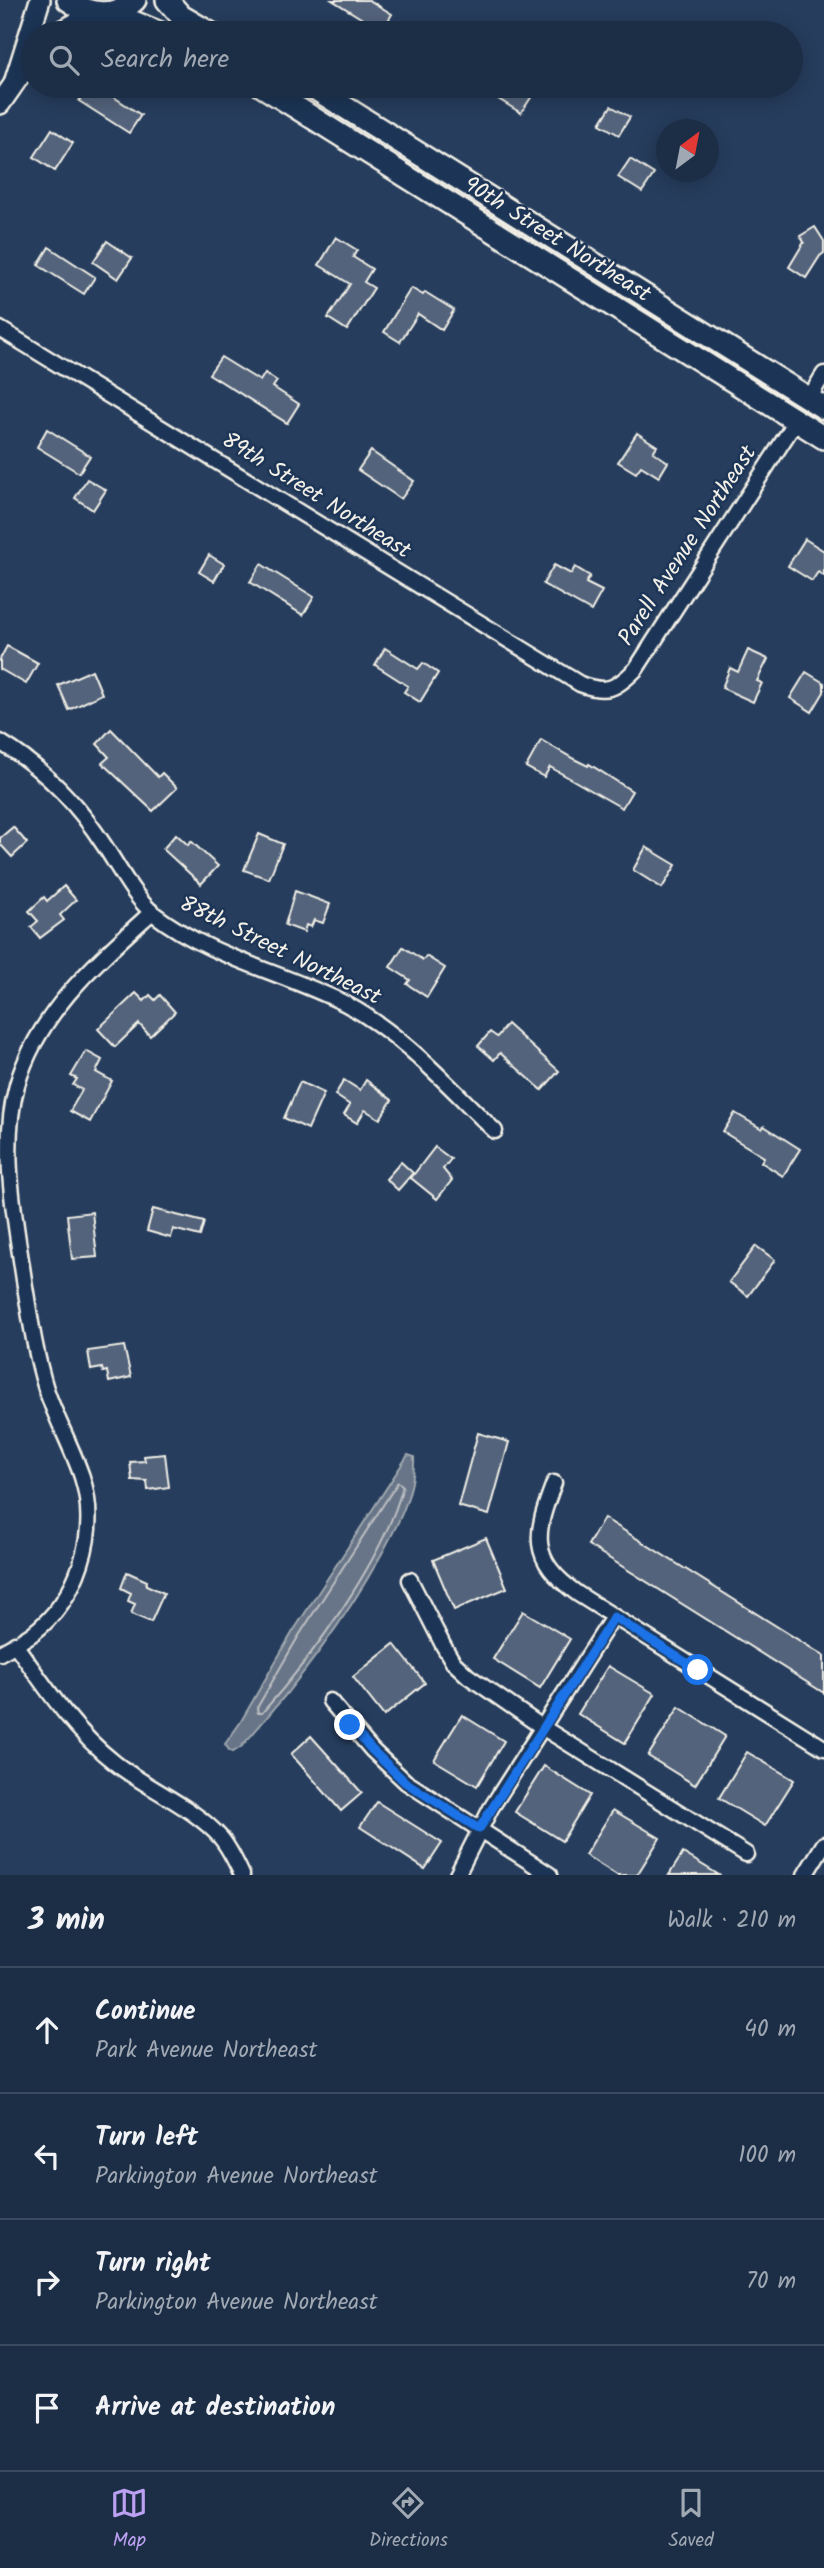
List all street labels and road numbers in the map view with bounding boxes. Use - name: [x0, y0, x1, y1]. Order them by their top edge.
- street label: 90th Street Northeast: [456, 168, 659, 313]
- street label: 89th Street Northeast: [214, 423, 419, 570]
- street label: Parell Avenue Northeast: [609, 437, 767, 654]
- street label: 88th Street Northeast: [173, 887, 388, 1016]

